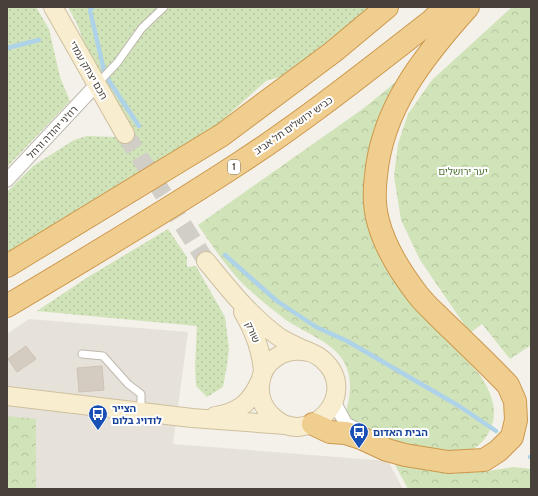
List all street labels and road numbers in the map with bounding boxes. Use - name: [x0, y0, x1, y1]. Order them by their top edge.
- street label: חכם יצחק עמדי: [66, 39, 110, 102]
- street label: כביש ירושלים תל אביב: [252, 94, 336, 158]
- street label: רוז'ני יהודה ורחל: [25, 104, 81, 162]
- road number: 1: [228, 160, 240, 174]
- street label: שורק: [241, 320, 262, 345]

